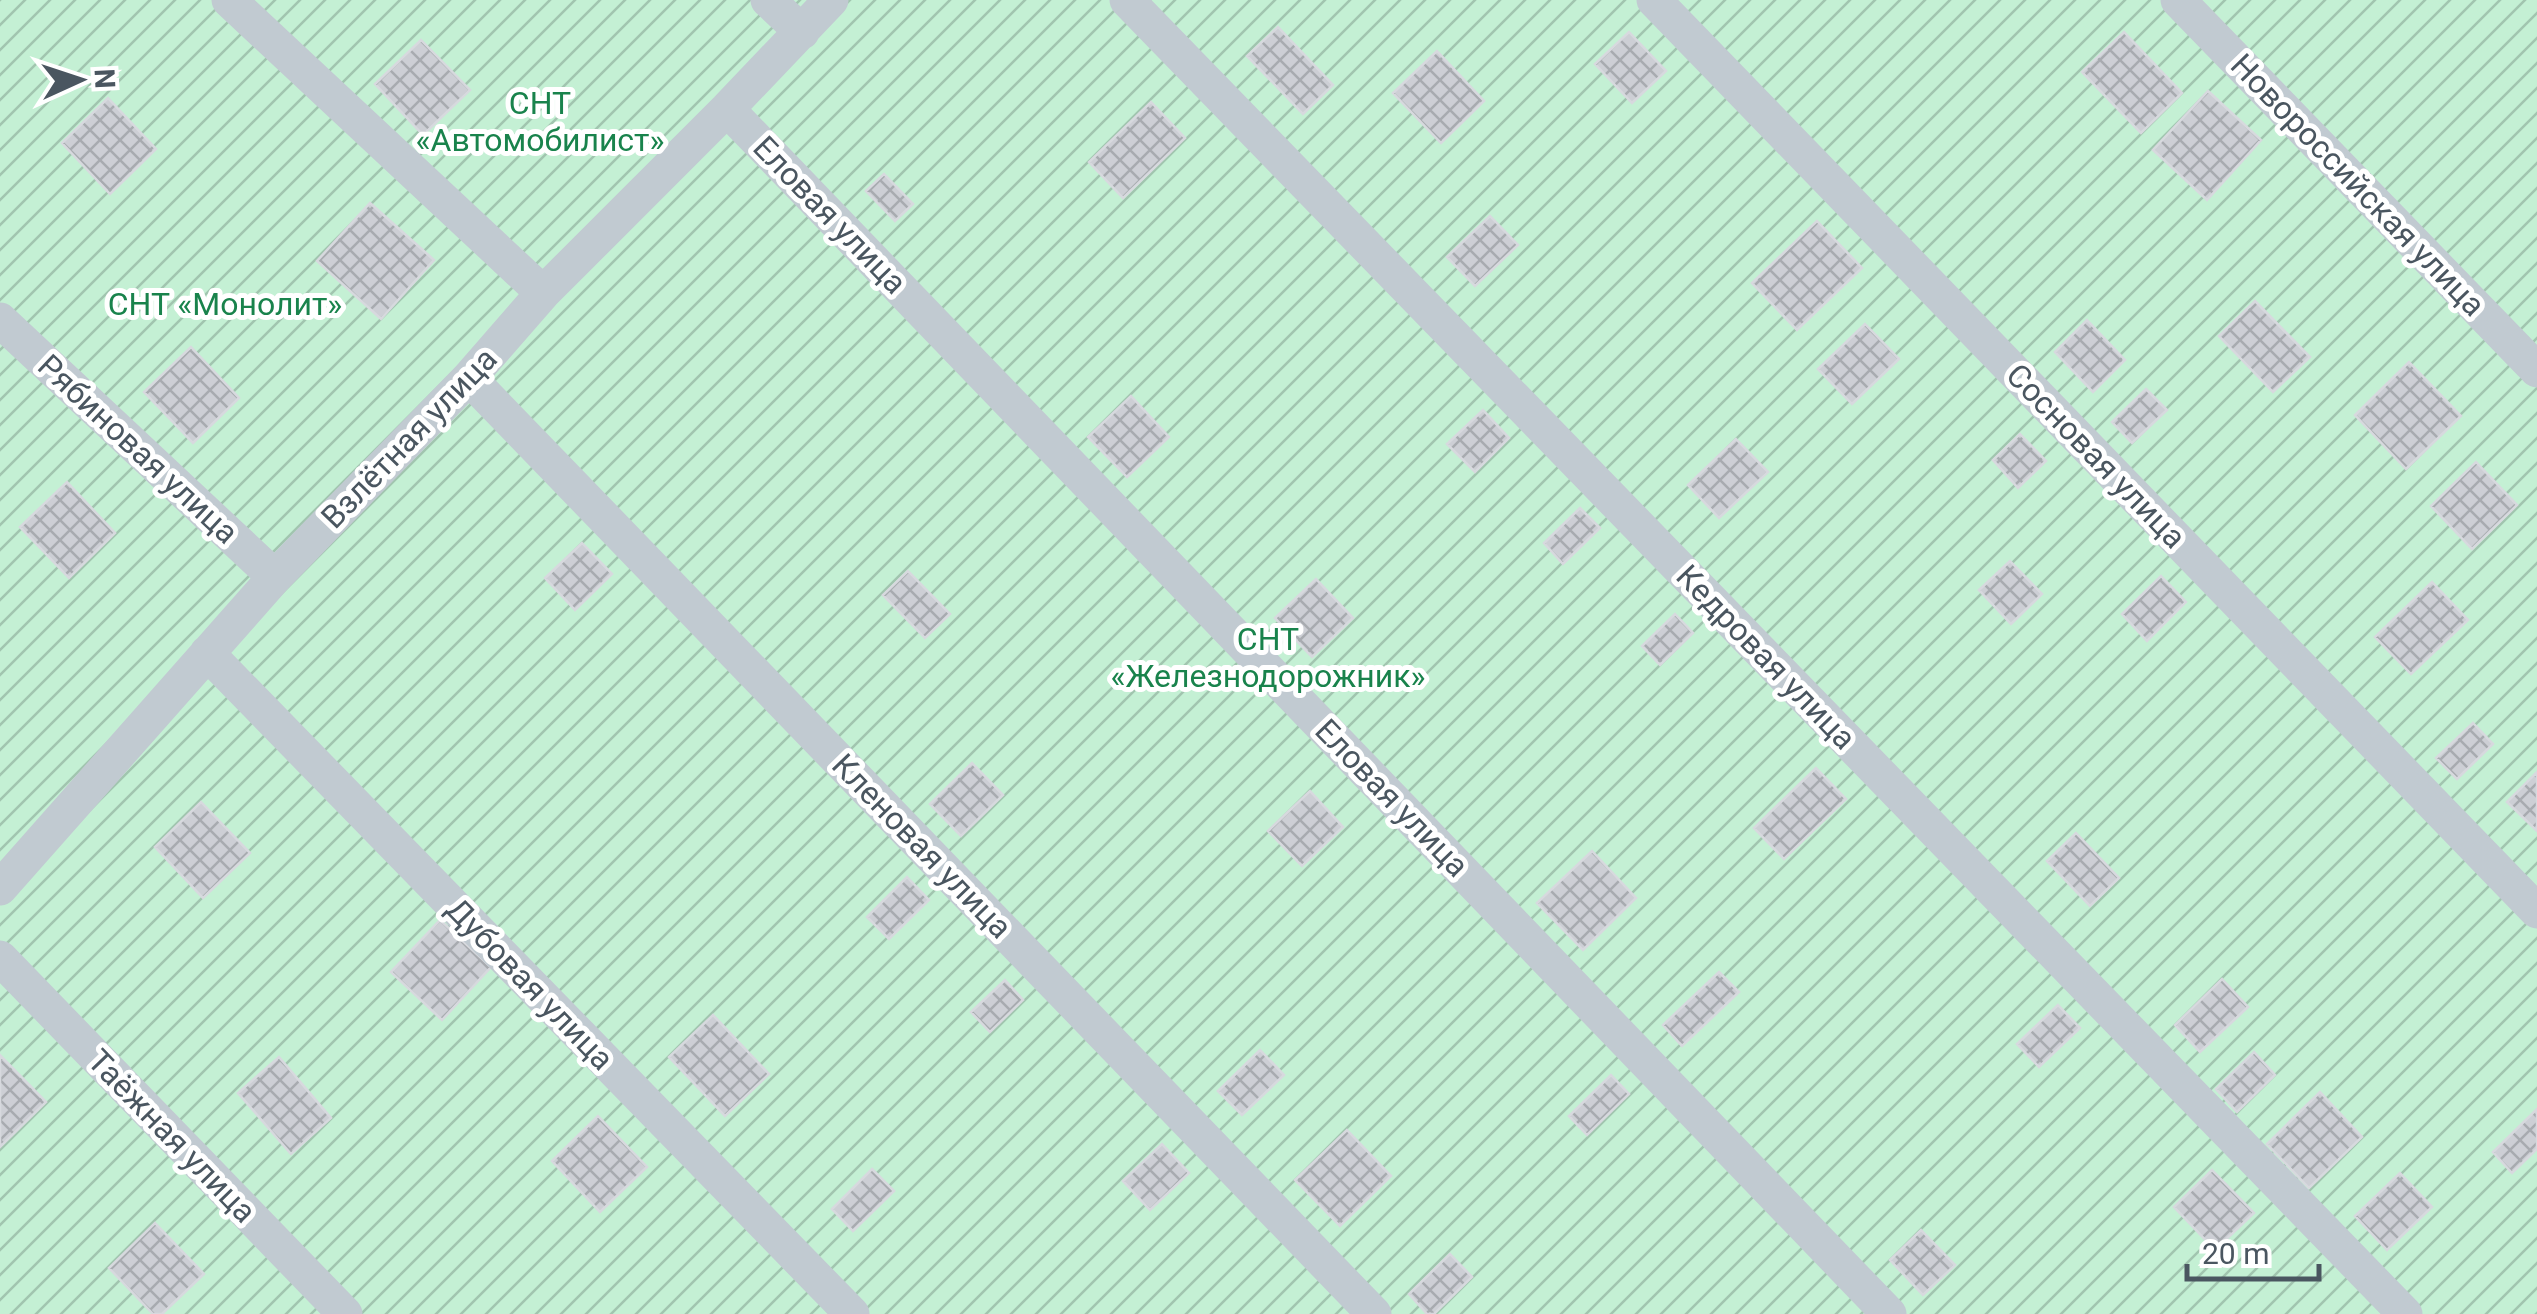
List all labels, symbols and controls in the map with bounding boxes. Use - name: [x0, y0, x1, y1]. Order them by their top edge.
- north arrow: [30, 30, 130, 130]
- street label: Новороссийская улица: [2223, 46, 2493, 324]
- text: N: [87, 68, 121, 89]
- park label: СНТ «Автомобилист»: [416, 84, 664, 159]
- street label: Еловая улица: [745, 128, 915, 302]
- park label: СНТ «Монолит»: [108, 285, 342, 323]
- street label: Взлётная улица: [313, 340, 505, 536]
- street label: Рябиновая улица: [30, 347, 246, 551]
- street label: Сосновая улица: [1998, 356, 2194, 556]
- street label: Кедровая улица: [1668, 557, 1864, 757]
- park label: СНТ «Железнодорожник»: [1110, 620, 1426, 695]
- street label: Еловая улица: [1307, 711, 1477, 885]
- street label: Кленовая улица: [824, 746, 1020, 946]
- street label: Дубовая улица: [438, 890, 622, 1078]
- street label: Таёжная улица: [80, 1042, 264, 1230]
- scale bar: [2187, 1219, 2320, 1281]
- text: 20 m: [2202, 1236, 2269, 1271]

